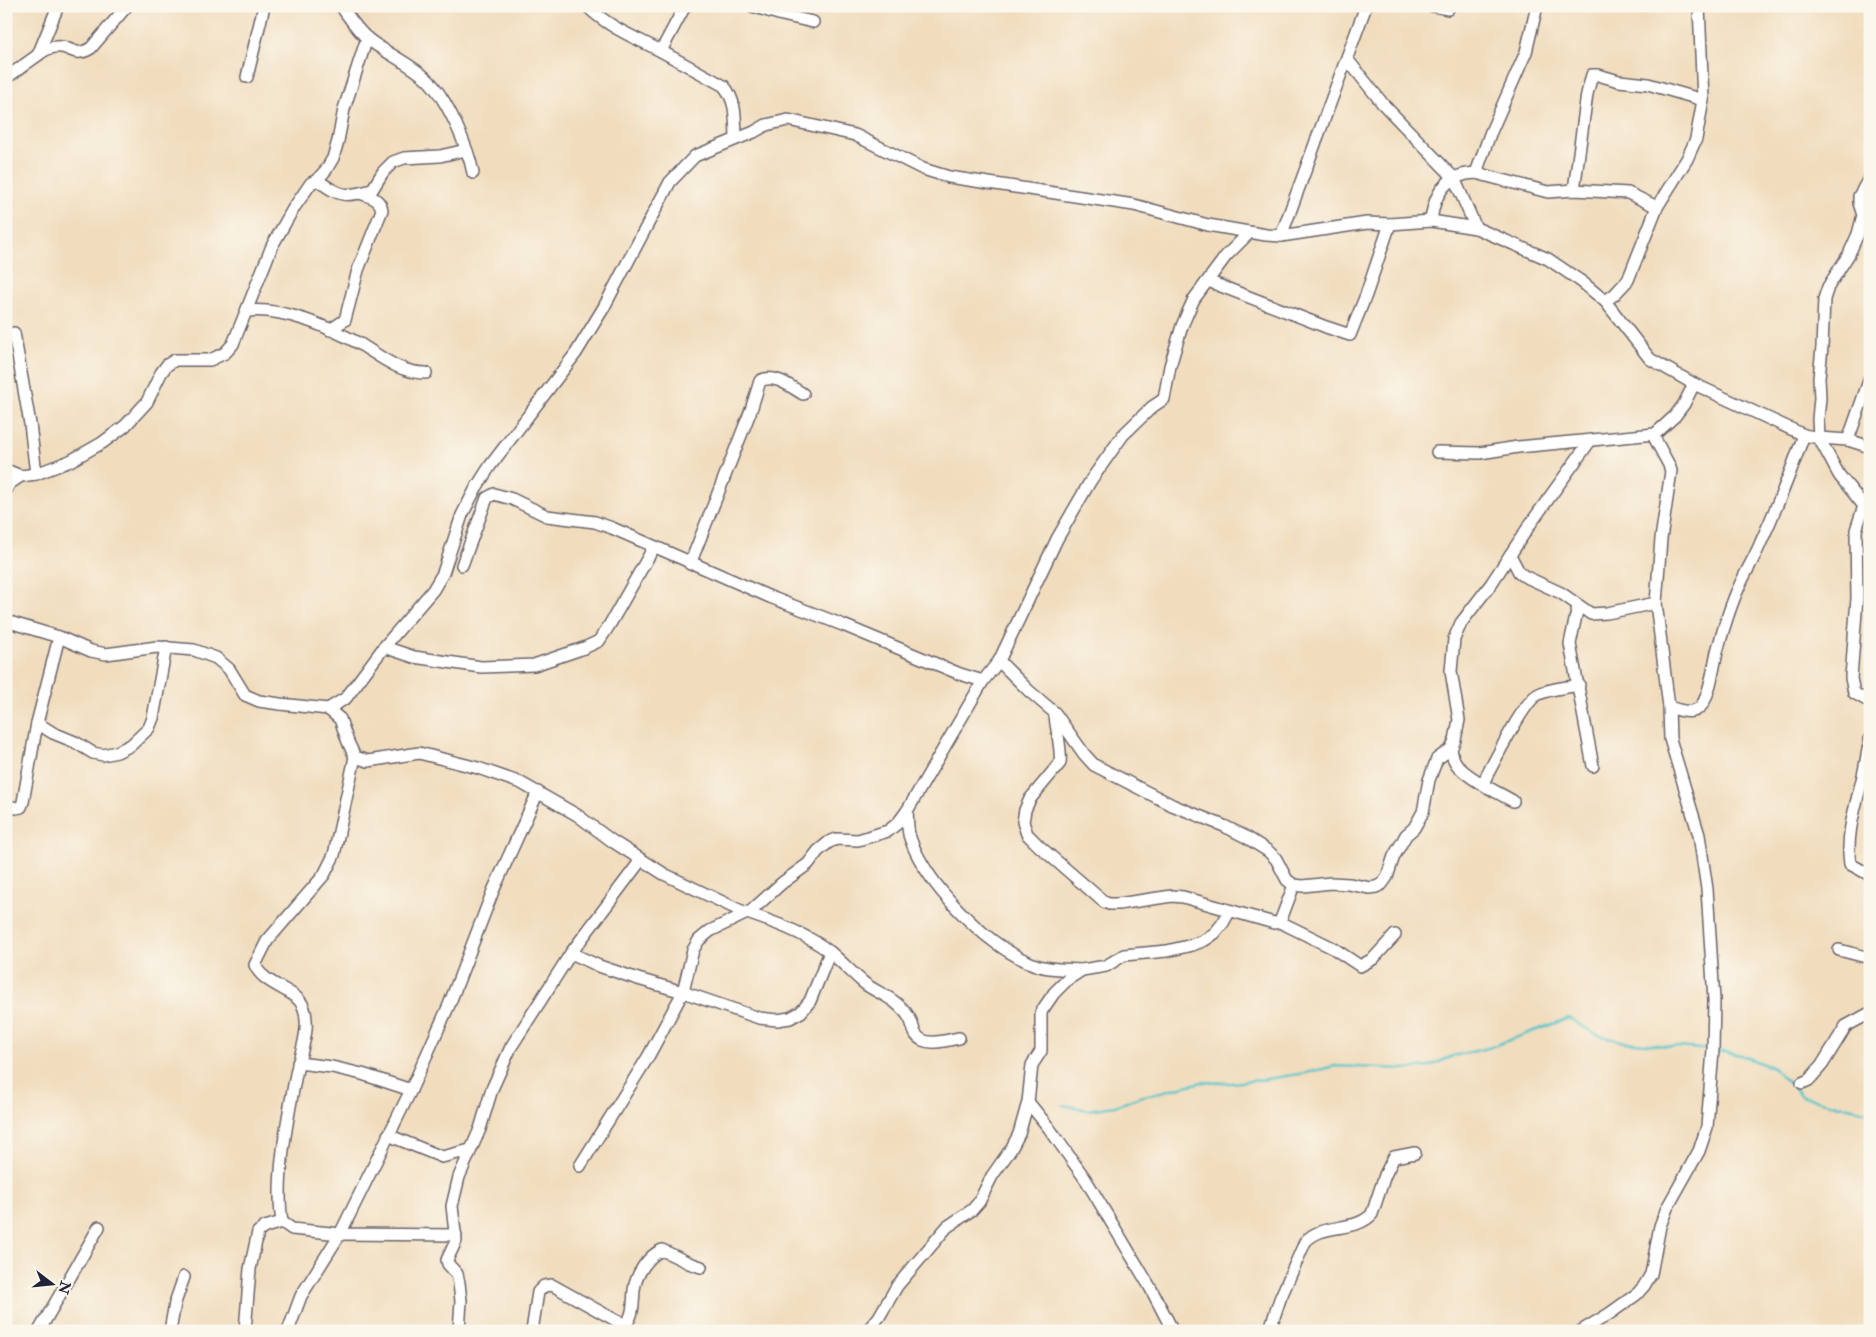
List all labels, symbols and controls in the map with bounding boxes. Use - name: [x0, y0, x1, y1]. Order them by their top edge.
- north arrow: [28, 1260, 78, 1310]
- text: N: [54, 1278, 74, 1296]

